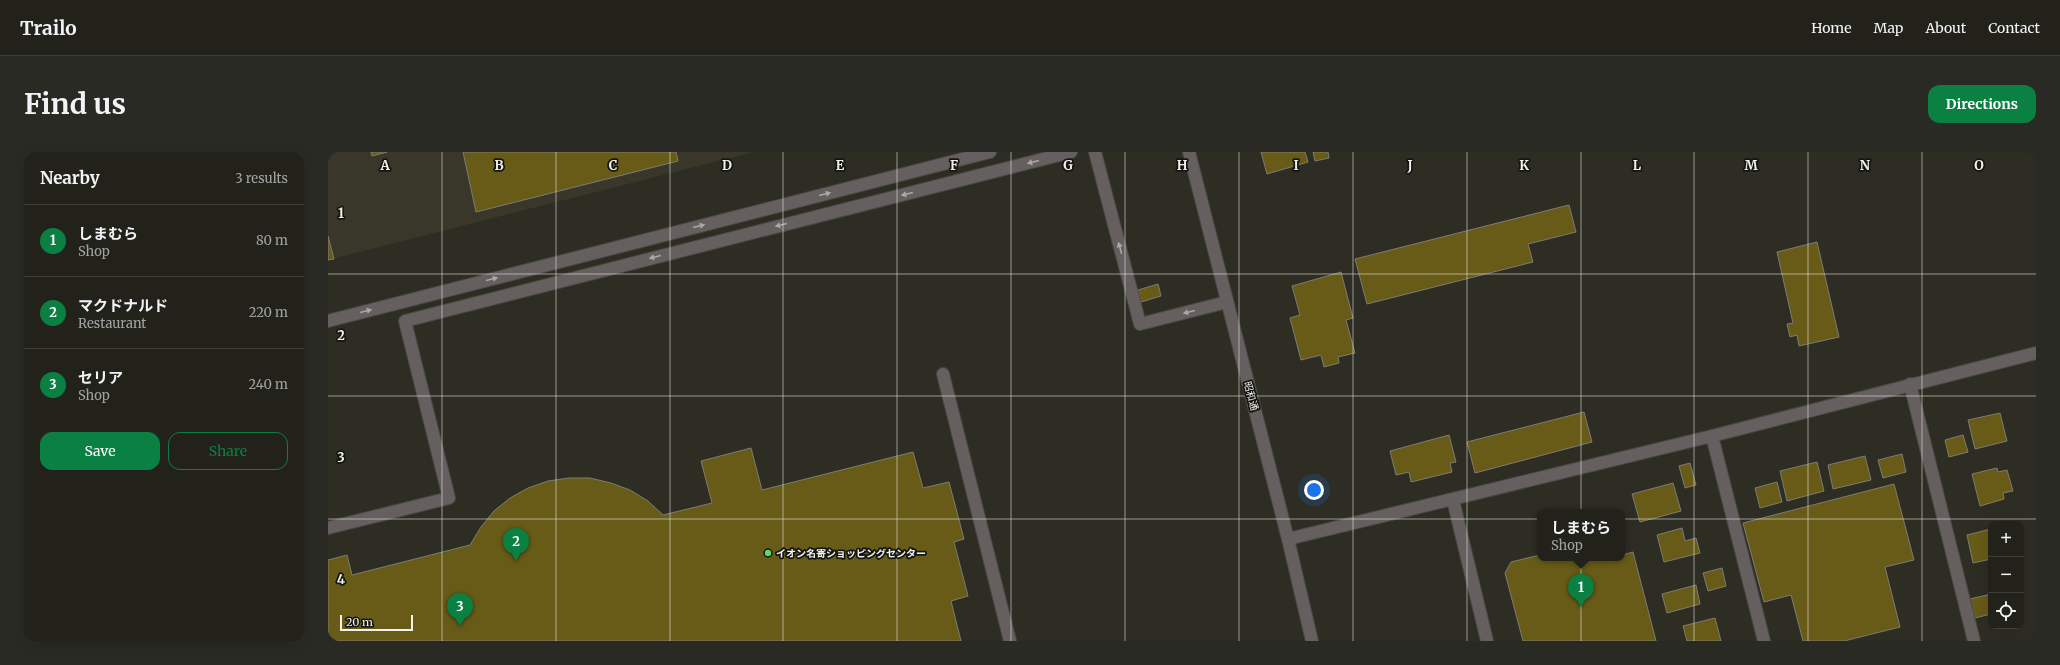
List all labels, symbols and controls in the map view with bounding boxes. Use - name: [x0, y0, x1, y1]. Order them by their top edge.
- text: Trailo: [20, 16, 77, 40]
- text: Home: [1811, 19, 1852, 37]
- text: Map: [1874, 19, 1903, 37]
- text: About: [1925, 19, 1966, 37]
- text: Contact: [1988, 19, 2040, 37]
- button: Directions: [1928, 85, 2036, 123]
- text: Find us: [24, 86, 126, 122]
- text: A: [379, 157, 390, 174]
- text: B: [494, 157, 504, 174]
- text: C: [609, 157, 618, 174]
- text: D: [722, 157, 732, 174]
- text: E: [836, 157, 845, 174]
- text: F: [950, 157, 958, 174]
- text: G: [1063, 157, 1073, 174]
- text: H: [1177, 157, 1188, 174]
- text: I: [1293, 157, 1299, 174]
- text: J: [1406, 157, 1413, 174]
- text: K: [1519, 157, 1529, 174]
- text: L: [1633, 157, 1642, 174]
- text: M: [1744, 157, 1758, 174]
- text: N: [1860, 157, 1871, 174]
- text: O: [1974, 157, 1984, 174]
- one-way arrow: [1027, 159, 1039, 165]
- text: Nearby: [40, 167, 100, 189]
- text: 3 results: [235, 170, 288, 187]
- one-way arrow: [819, 191, 831, 197]
- one-way arrow: [901, 191, 913, 197]
- text: 1: [338, 205, 344, 222]
- one-way arrow: [693, 223, 705, 229]
- one-way arrow: [775, 223, 787, 229]
- text: しまむら: [78, 224, 138, 243]
- text: 1: [50, 232, 56, 249]
- text: 80 m: [256, 232, 288, 249]
- one-way arrow: [1116, 241, 1122, 254]
- text: Shop: [78, 243, 110, 260]
- one-way arrow: [649, 255, 661, 261]
- one-way arrow: [486, 276, 498, 282]
- text: マクドナルド: [78, 296, 168, 315]
- text: 2: [49, 304, 57, 321]
- text: 220 m: [249, 304, 288, 321]
- one-way arrow: [360, 308, 372, 314]
- one-way arrow: [1183, 309, 1195, 315]
- text: Restaurant: [78, 315, 146, 332]
- text: 2: [337, 327, 345, 344]
- text: セリア: [78, 368, 123, 387]
- text: 3: [49, 376, 57, 393]
- text: 240 m: [248, 376, 288, 393]
- street label: 昭和通: [1241, 380, 1261, 412]
- text: Shop: [78, 387, 110, 404]
- button: Save: [40, 432, 160, 470]
- button: Share: [168, 432, 288, 470]
- text: 3: [337, 449, 345, 466]
- your location: [1304, 480, 1324, 500]
- popup: [1537, 509, 1625, 561]
- text: しまむら: [1551, 518, 1611, 537]
- map controls: [1988, 521, 2024, 629]
- button: +: [1988, 521, 2024, 557]
- pin: 2: [503, 528, 529, 561]
- text: Shop: [1551, 537, 1583, 554]
- place label: イオン名寄ショッピングセンター: [776, 547, 926, 560]
- marker: イオン名寄ショッピングセンター: [763, 548, 773, 558]
- button: −: [1988, 557, 2024, 593]
- text: 4: [337, 571, 346, 588]
- pin: 1: [1568, 574, 1594, 607]
- pin: 3: [447, 593, 473, 626]
- button: locate: [1988, 593, 2024, 629]
- scale bar: [340, 613, 413, 632]
- text: 20 m: [346, 615, 373, 629]

